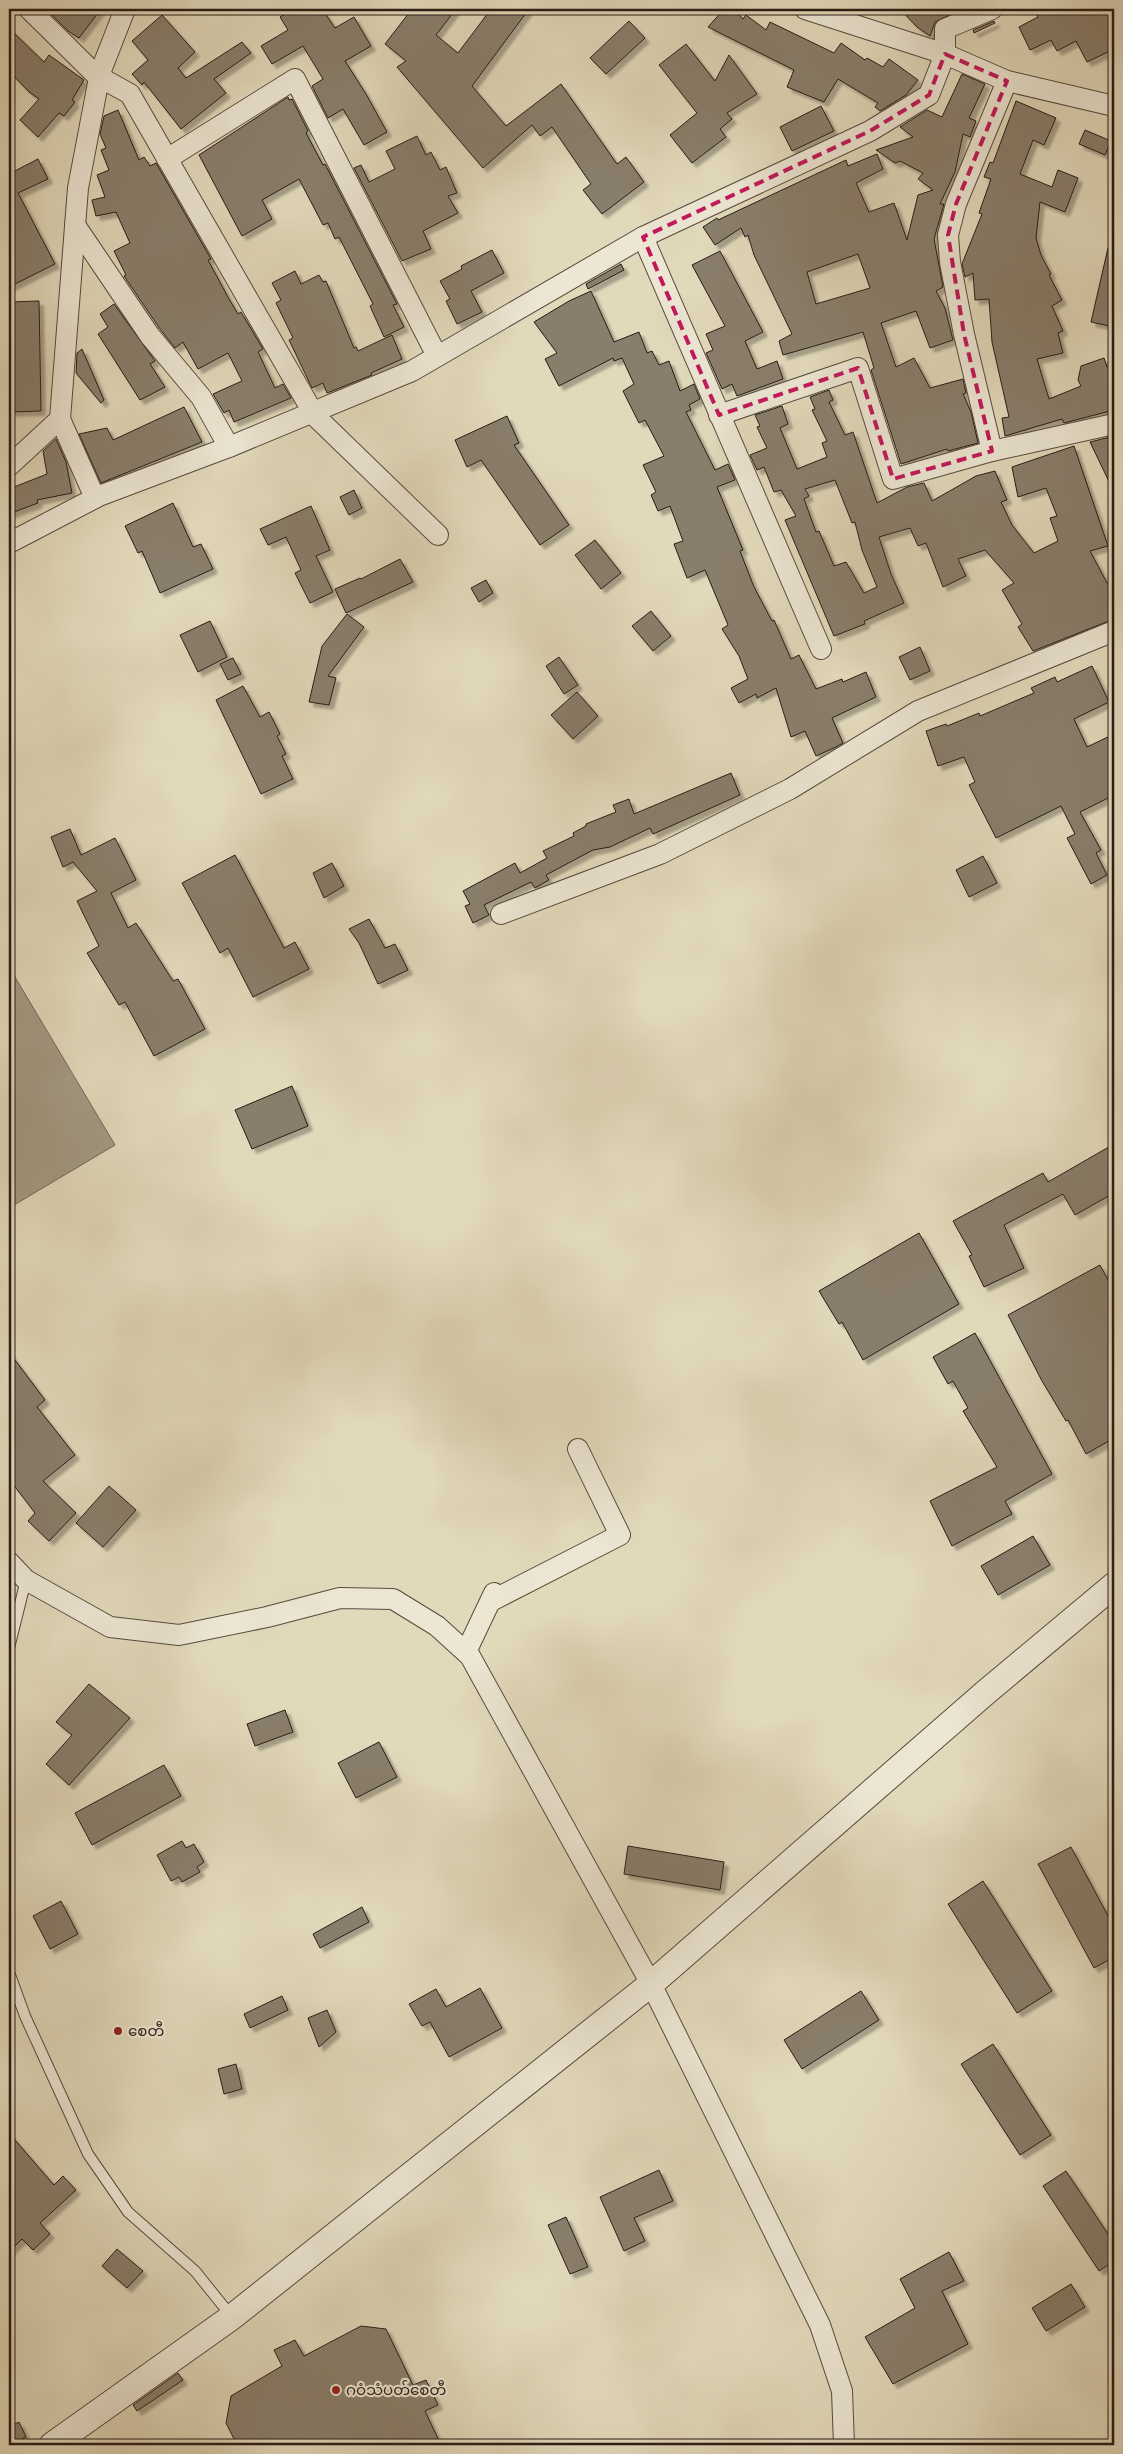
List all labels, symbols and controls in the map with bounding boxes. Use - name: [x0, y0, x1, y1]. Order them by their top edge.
- place label: စေတီ: [128, 2021, 164, 2040]
- marker: စေတီ: [112, 2025, 124, 2037]
- place label: ဂဝံသံပတ်စေတီ: [346, 2380, 446, 2399]
- marker: ဂဝံသံပတ်စေတီ: [330, 2384, 342, 2396]

